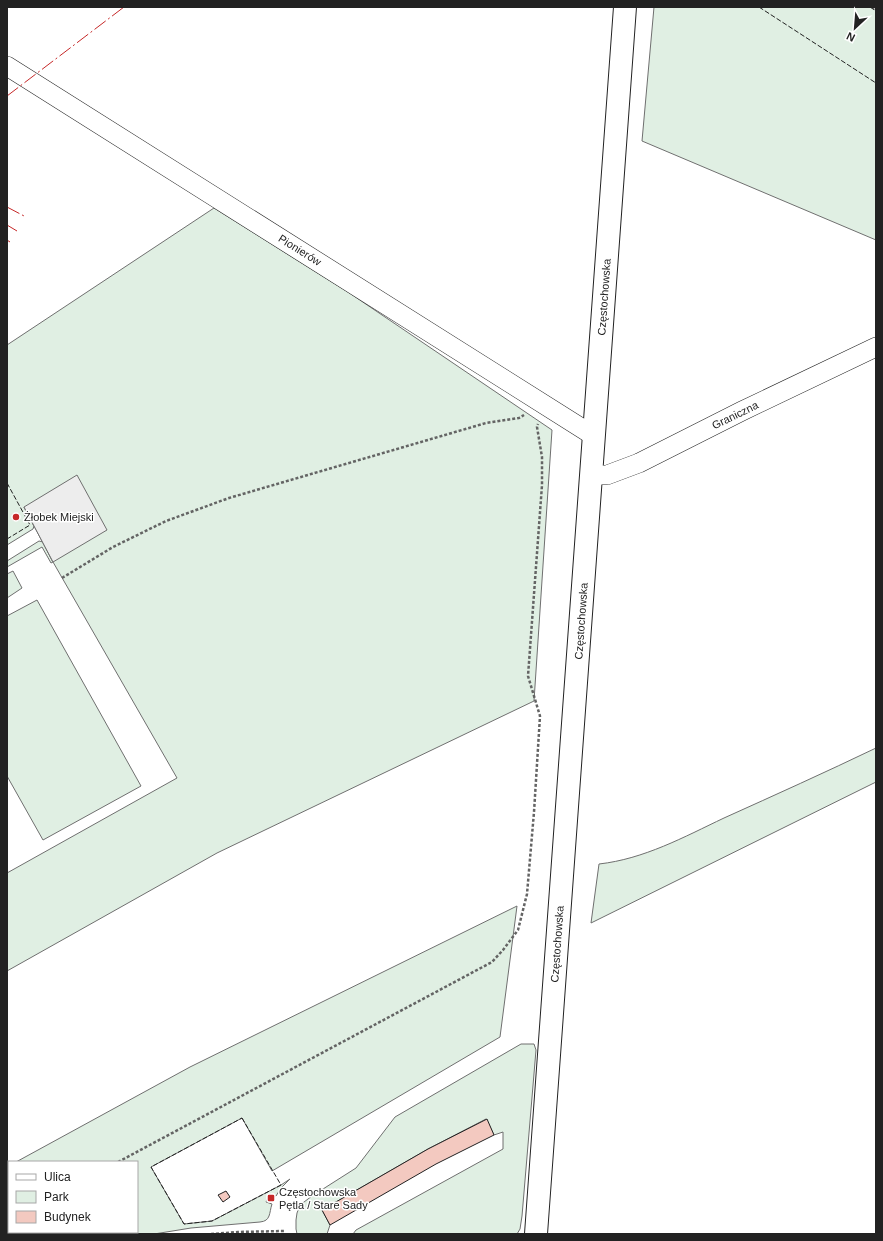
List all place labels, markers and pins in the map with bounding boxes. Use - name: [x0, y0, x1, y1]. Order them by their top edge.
- place label: Żłobek Miejski: [24, 511, 94, 523]
- marker: Żłobek Miejski: [11, 512, 21, 522]
- place label: Częstochowska Pętla / Stare Sady: [279, 1186, 368, 1211]
- marker: Częstochowska Pętla / Stare Sady: [266, 1193, 276, 1203]

